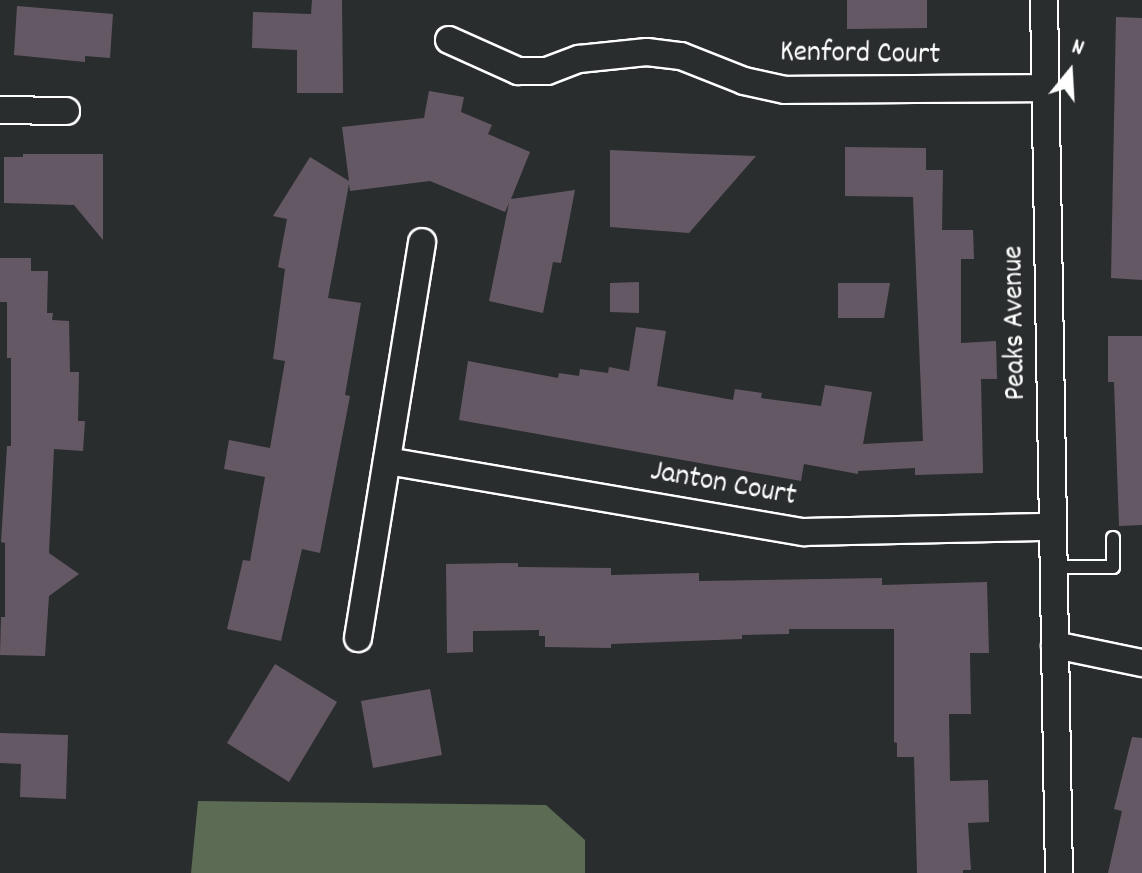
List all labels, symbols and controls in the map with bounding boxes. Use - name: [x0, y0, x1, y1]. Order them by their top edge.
- north arrow: [1030, 32, 1110, 112]
- text: N: [1068, 32, 1088, 65]
- street label: Kenford Court: [780, 37, 940, 75]
- street label: Peaks Avenue: [998, 245, 1036, 401]
- street label: Janton Court: [647, 455, 799, 517]

